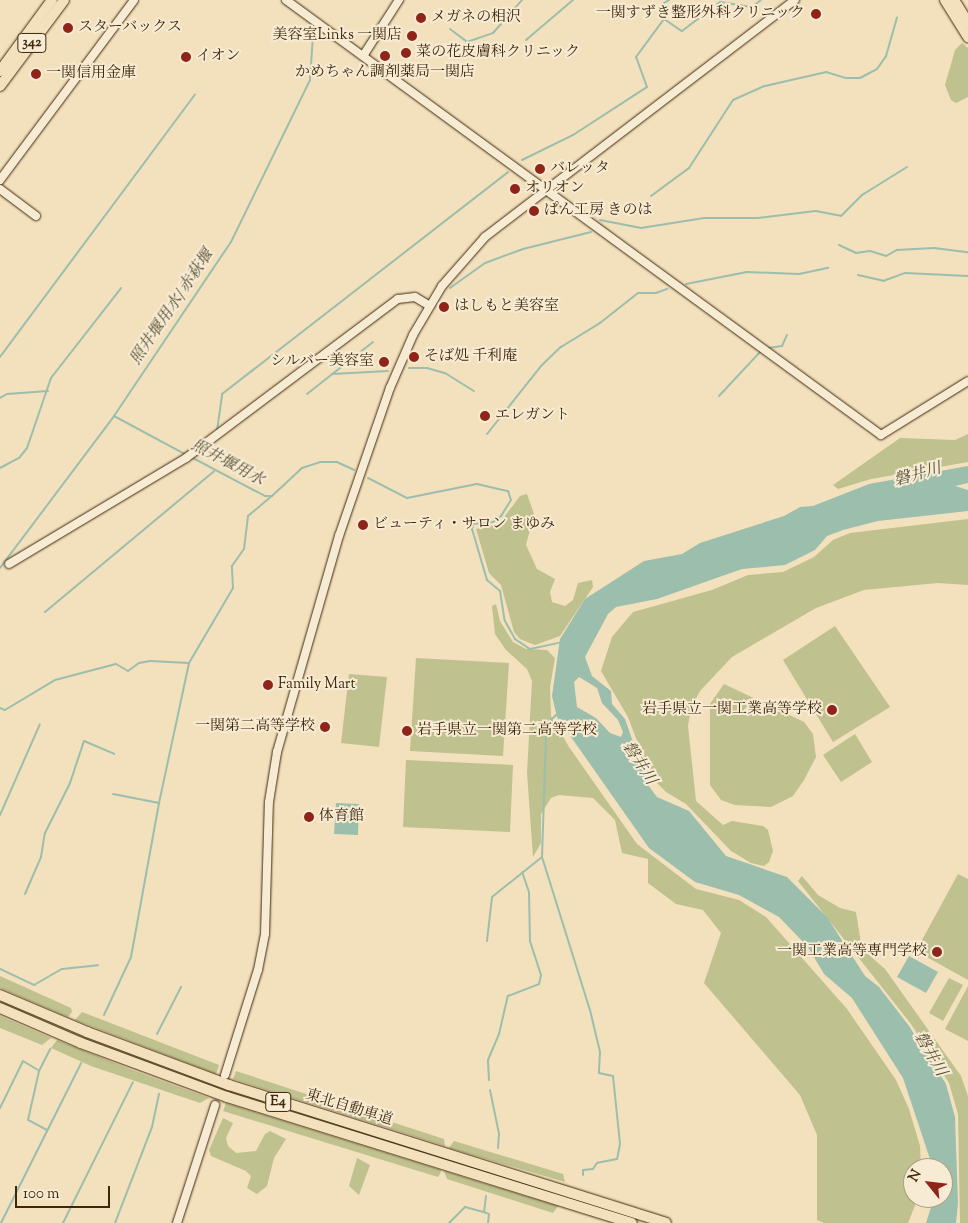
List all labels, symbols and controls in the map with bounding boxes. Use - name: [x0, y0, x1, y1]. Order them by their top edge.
- place label: 一関すずき整形外科クリニック: [595, 5, 805, 23]
- marker: 一関すずき整形外科クリニック: [809, 7, 823, 21]
- place label: メガネの相沢: [431, 9, 521, 27]
- marker: メガネの相沢: [415, 12, 427, 24]
- place label: スターバックス: [78, 19, 183, 37]
- marker: スターバックス: [62, 22, 74, 34]
- place label: 美容室Links 一関店: [273, 27, 402, 45]
- marker: 美容室Links 一関店: [406, 30, 418, 42]
- road number: 342: [17, 32, 47, 54]
- place label: 菜の花皮膚科クリニック: [416, 44, 581, 62]
- marker: 菜の花皮膚科クリニック: [400, 47, 412, 59]
- place label: イオン: [196, 48, 241, 66]
- marker: かめちゃん調剤薬局一関店: [379, 50, 391, 62]
- marker: イオン: [180, 51, 192, 63]
- place label: かめちゃん調剤薬局一関店: [295, 64, 475, 82]
- place label: 一関信用金庫: [46, 65, 136, 83]
- marker: 一関信用金庫: [30, 68, 42, 80]
- place label: バレッタ: [550, 160, 610, 178]
- marker: バレッタ: [534, 163, 546, 175]
- place label: オリオン: [525, 180, 585, 198]
- marker: オリオン: [509, 183, 521, 195]
- place label: ぱん工房 きのは: [544, 202, 652, 220]
- marker: ぱん工房 きのは: [528, 205, 540, 217]
- water label: 照井堰用水/赤萩堰: [127, 247, 219, 369]
- place label: はしもと美容室: [454, 298, 559, 316]
- marker: はしもと美容室: [438, 301, 450, 313]
- place label: そば処 千利庵: [424, 348, 517, 366]
- marker: そば処 千利庵: [408, 351, 420, 363]
- place label: シルバー美容室: [269, 353, 374, 371]
- marker: シルバー美容室: [378, 356, 390, 368]
- place label: エレガント: [495, 407, 570, 425]
- marker: エレガント: [479, 410, 491, 422]
- water label: 照井堰用水: [187, 437, 267, 491]
- water label: 磐井川: [892, 460, 944, 492]
- place label: ビューティ・サロン まゆみ: [373, 516, 556, 534]
- marker: ビューティ・サロン まゆみ: [357, 519, 369, 531]
- place label: Family Mart: [278, 676, 356, 694]
- marker: Family Mart: [262, 679, 274, 691]
- place label: 岩手県立一関工業高等学校: [642, 701, 822, 719]
- marker: 岩手県立一関工業高等学校: [826, 704, 838, 716]
- place label: 一関第二高等学校: [195, 718, 315, 736]
- marker: 一関第二高等学校: [319, 721, 331, 733]
- place label: 岩手県立一関第二高等学校: [417, 722, 597, 740]
- marker: 岩手県立一関第二高等学校: [401, 725, 413, 737]
- water label: 磐井川: [617, 739, 659, 789]
- place label: 体育館: [319, 808, 364, 826]
- marker: 体育館: [303, 811, 315, 823]
- place label: 一関工業高等専門学校: [777, 943, 927, 961]
- marker: 一関工業高等専門学校: [931, 946, 943, 958]
- water label: 磐井川: [909, 1029, 949, 1081]
- street label: 東北自動車道: [303, 1086, 395, 1130]
- road number: E4: [264, 1090, 292, 1114]
- north arrow: [903, 1158, 953, 1208]
- text: N: [904, 1166, 927, 1186]
- scale bar: [18, 1176, 112, 1208]
- text: 100 m: [23, 1184, 59, 1205]

